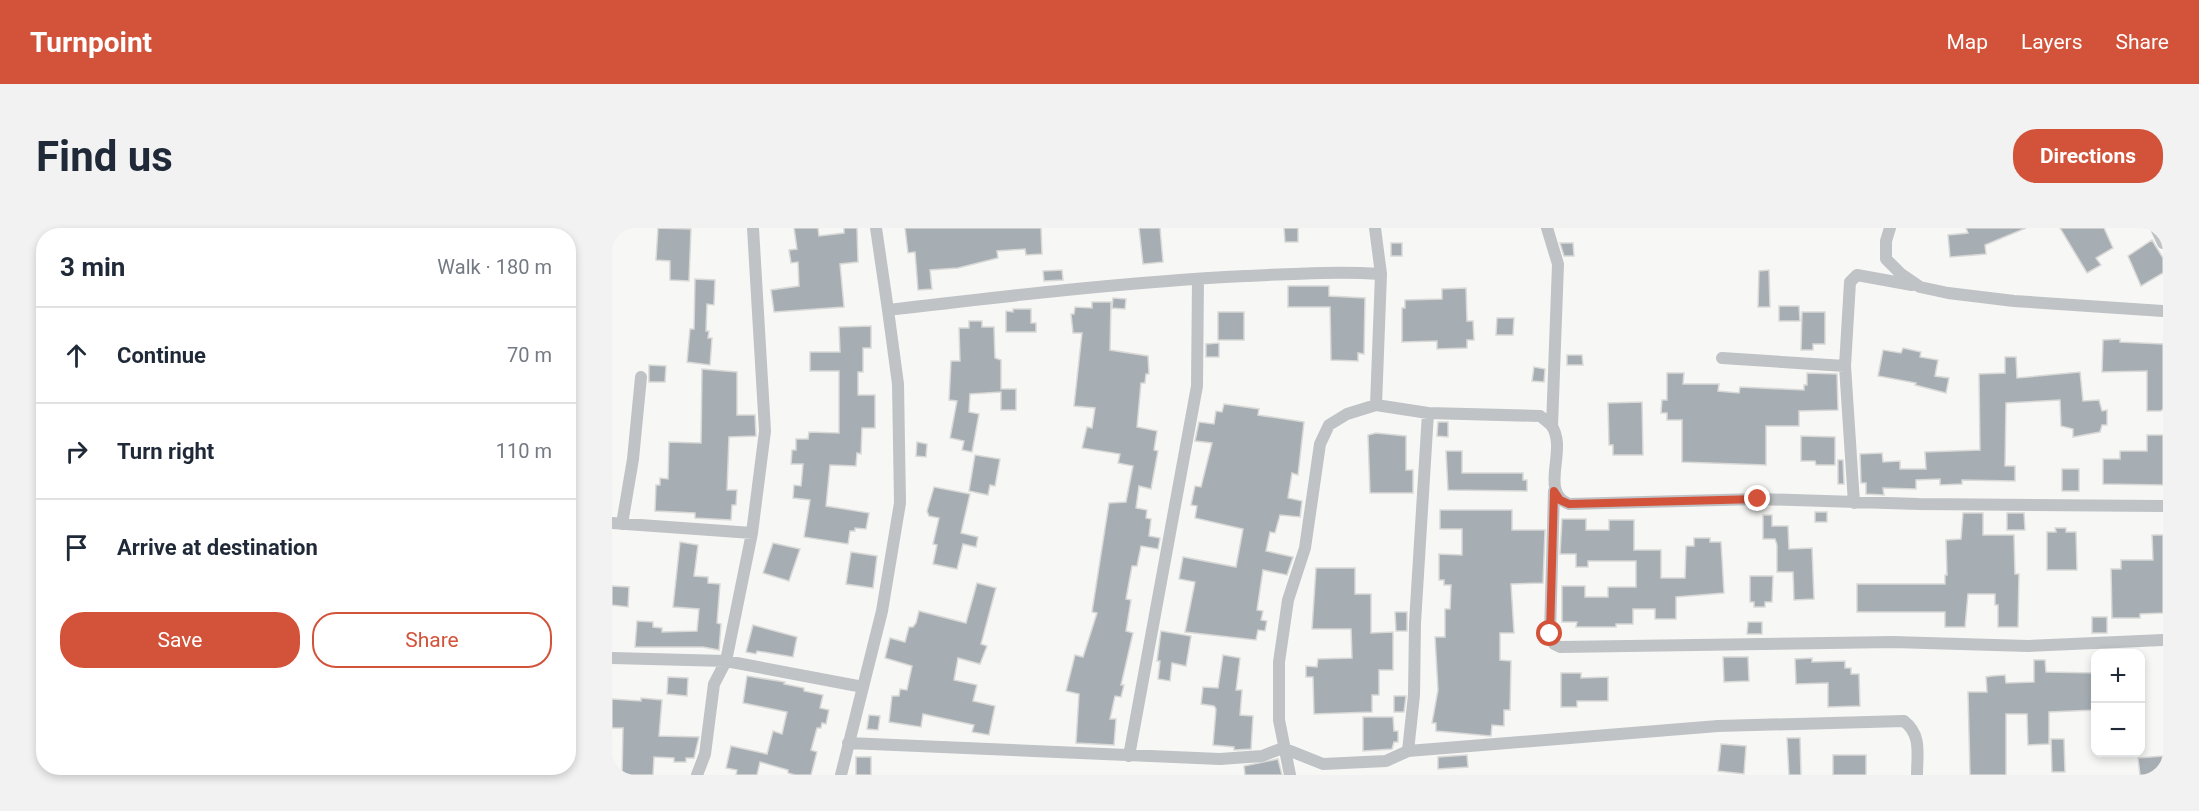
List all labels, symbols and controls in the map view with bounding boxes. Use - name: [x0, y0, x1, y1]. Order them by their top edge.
- text: Turnpoint: [30, 26, 152, 59]
- text: Map: [1946, 30, 1988, 54]
- text: Layers: [2021, 30, 2082, 54]
- text: Share: [2115, 30, 2169, 54]
- button: Directions: [2013, 129, 2163, 183]
- text: Find us: [36, 132, 173, 181]
- text: 3 min: [60, 252, 125, 282]
- text: Walk · 180 m: [437, 255, 552, 279]
- icon: ahead: [60, 339, 93, 372]
- text: Continue: [117, 343, 206, 368]
- text: 70 m: [507, 343, 552, 367]
- icon: right: [60, 435, 93, 468]
- text: Turn right: [117, 439, 214, 464]
- text: 110 m: [496, 439, 552, 463]
- route end: [1744, 485, 1770, 511]
- icon: arrive: [60, 531, 93, 564]
- text: Arrive at destination: [117, 535, 318, 560]
- button: Save: [60, 612, 300, 668]
- button: Share: [312, 612, 552, 668]
- route start: [1536, 620, 1562, 646]
- map controls: [2091, 649, 2145, 757]
- button: +: [2091, 649, 2145, 703]
- button: −: [2091, 703, 2145, 757]

